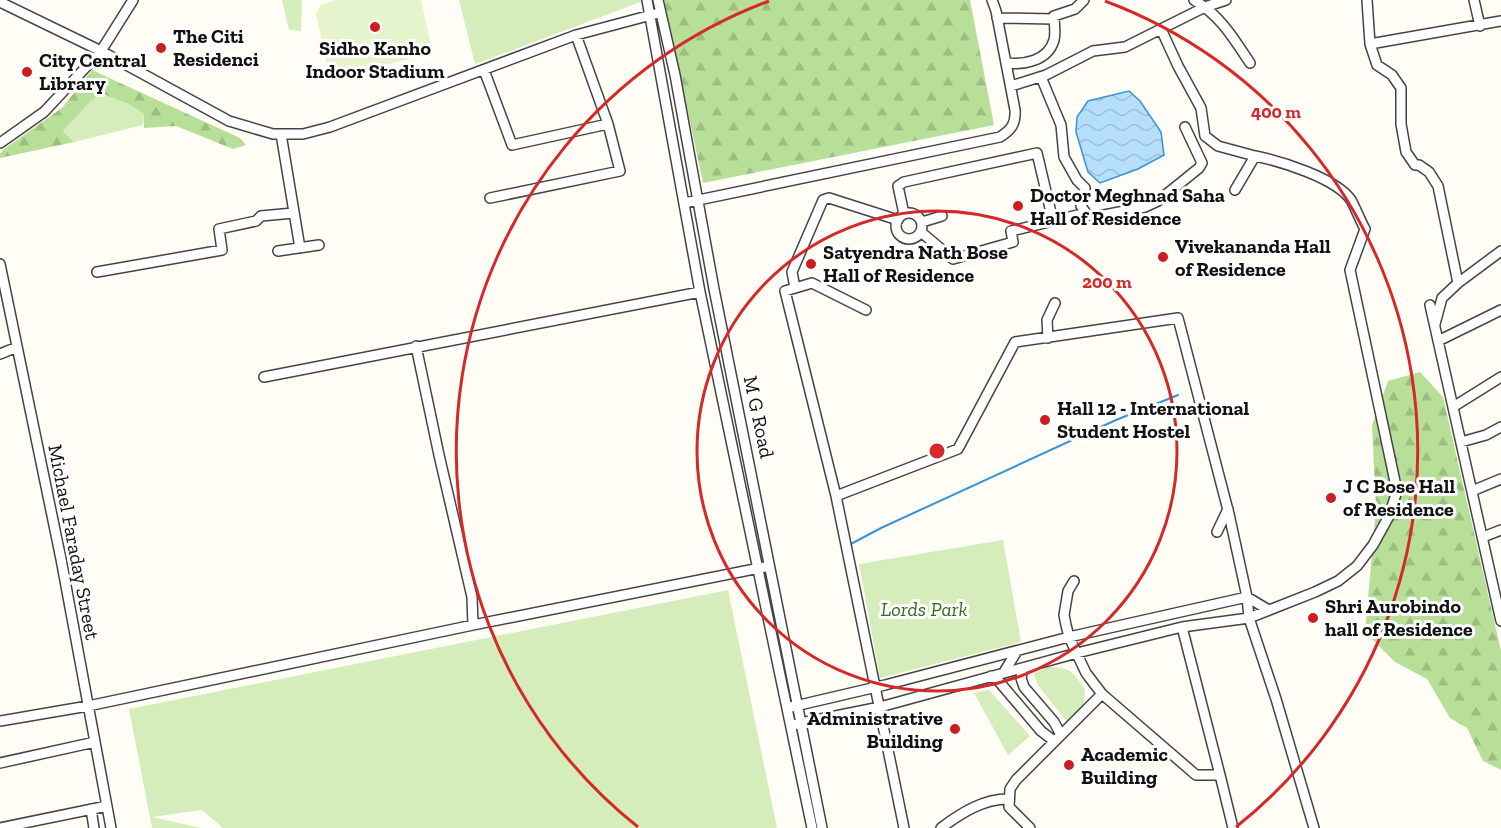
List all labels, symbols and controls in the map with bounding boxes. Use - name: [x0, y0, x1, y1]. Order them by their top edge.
- marker: Sidho Kanho Indoor Stadium: [368, 20, 382, 34]
- place label: The Citi Residenci: [173, 24, 259, 71]
- place label: Sidho Kanho Indoor Stadium: [305, 36, 445, 83]
- marker: The Citi Residenci: [154, 41, 168, 55]
- place label: City Central Library: [39, 48, 147, 95]
- marker: City Central Library: [20, 65, 34, 79]
- text: 400 m: [1251, 101, 1301, 123]
- place label: Doctor Meghnad Saha Hall of Residence: [1030, 183, 1225, 230]
- marker: Doctor Meghnad Saha Hall of Residence: [1011, 199, 1025, 213]
- place label: Vivekananda Hall of Residence: [1175, 234, 1331, 281]
- place label: Satyendra Nath Bose Hall of Residence: [823, 240, 1008, 287]
- marker: Vivekananda Hall of Residence: [1156, 250, 1170, 264]
- marker: Satyendra Nath Bose Hall of Residence: [804, 257, 818, 271]
- text: 200 m: [1082, 271, 1132, 293]
- street label: M G Road: [739, 374, 779, 460]
- place label: Hall 12 - International Student Hostel: [1057, 396, 1250, 443]
- marker: Hall 12 - International Student Hostel: [1038, 413, 1052, 427]
- centre of rings: [927, 441, 947, 461]
- street label: Michael Faraday Street: [43, 442, 105, 642]
- place label: J C Bose Hall of Residence: [1343, 474, 1455, 521]
- marker: J C Bose Hall of Residence: [1324, 491, 1338, 505]
- place label: Shri Aurobindo hall of Residence: [1325, 594, 1473, 641]
- park label: Lords Park: [881, 597, 967, 621]
- marker: Shri Aurobindo hall of Residence: [1306, 611, 1320, 625]
- place label: Administrative Building: [807, 706, 944, 753]
- marker: Administrative Building: [948, 722, 962, 736]
- place label: Academic Building: [1081, 742, 1169, 789]
- marker: Academic Building: [1062, 758, 1076, 772]

